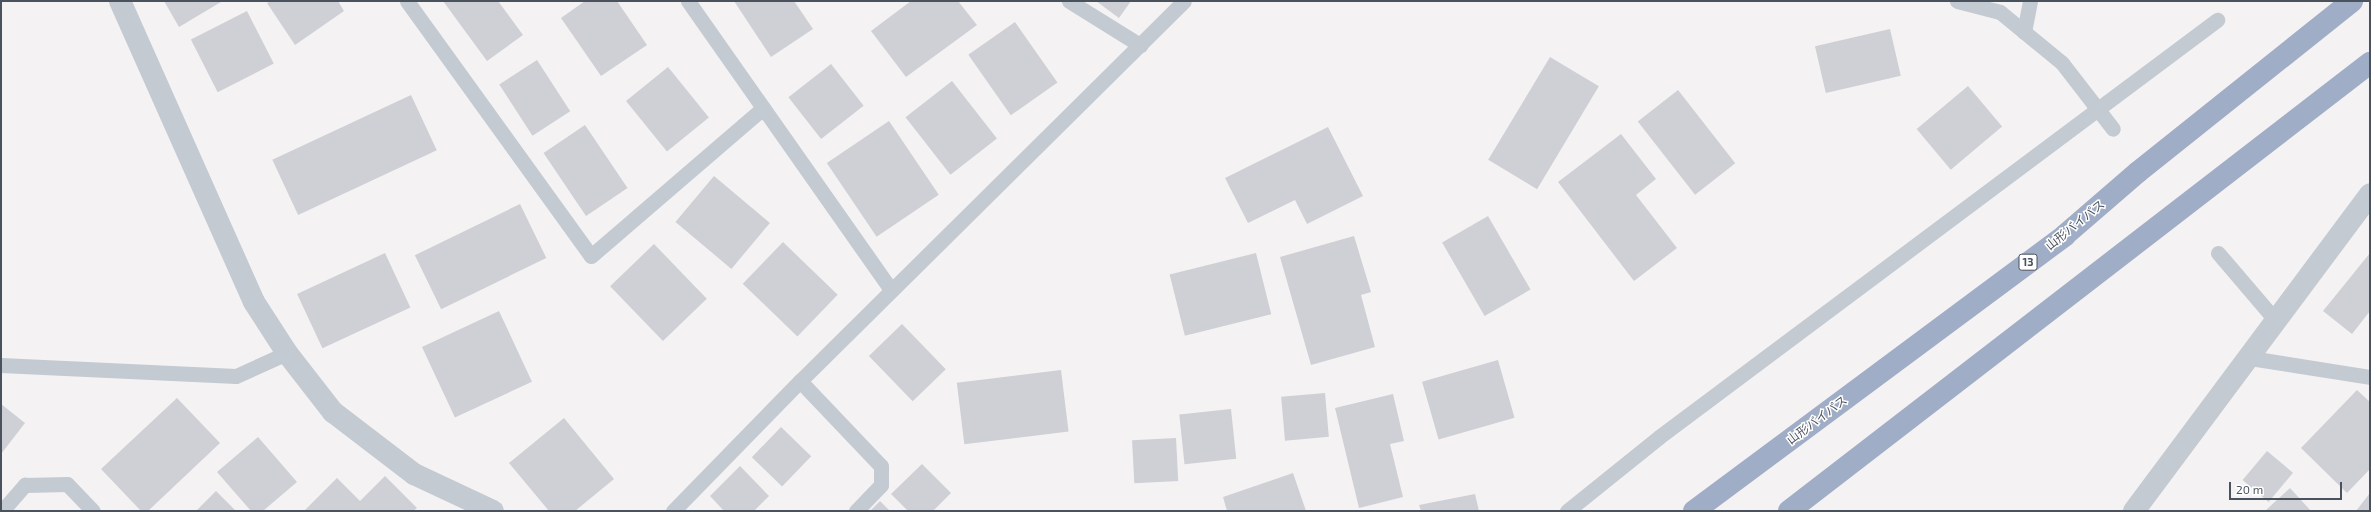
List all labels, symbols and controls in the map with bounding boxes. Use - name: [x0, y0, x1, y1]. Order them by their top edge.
- street label: 山形バイパス: [2042, 197, 2108, 253]
- road number: 13: [2018, 253, 2038, 271]
- street label: 山形バイパス: [1784, 393, 1850, 447]
- scale bar: [2231, 474, 2344, 500]
- text: 20 m: [2236, 482, 2263, 496]

